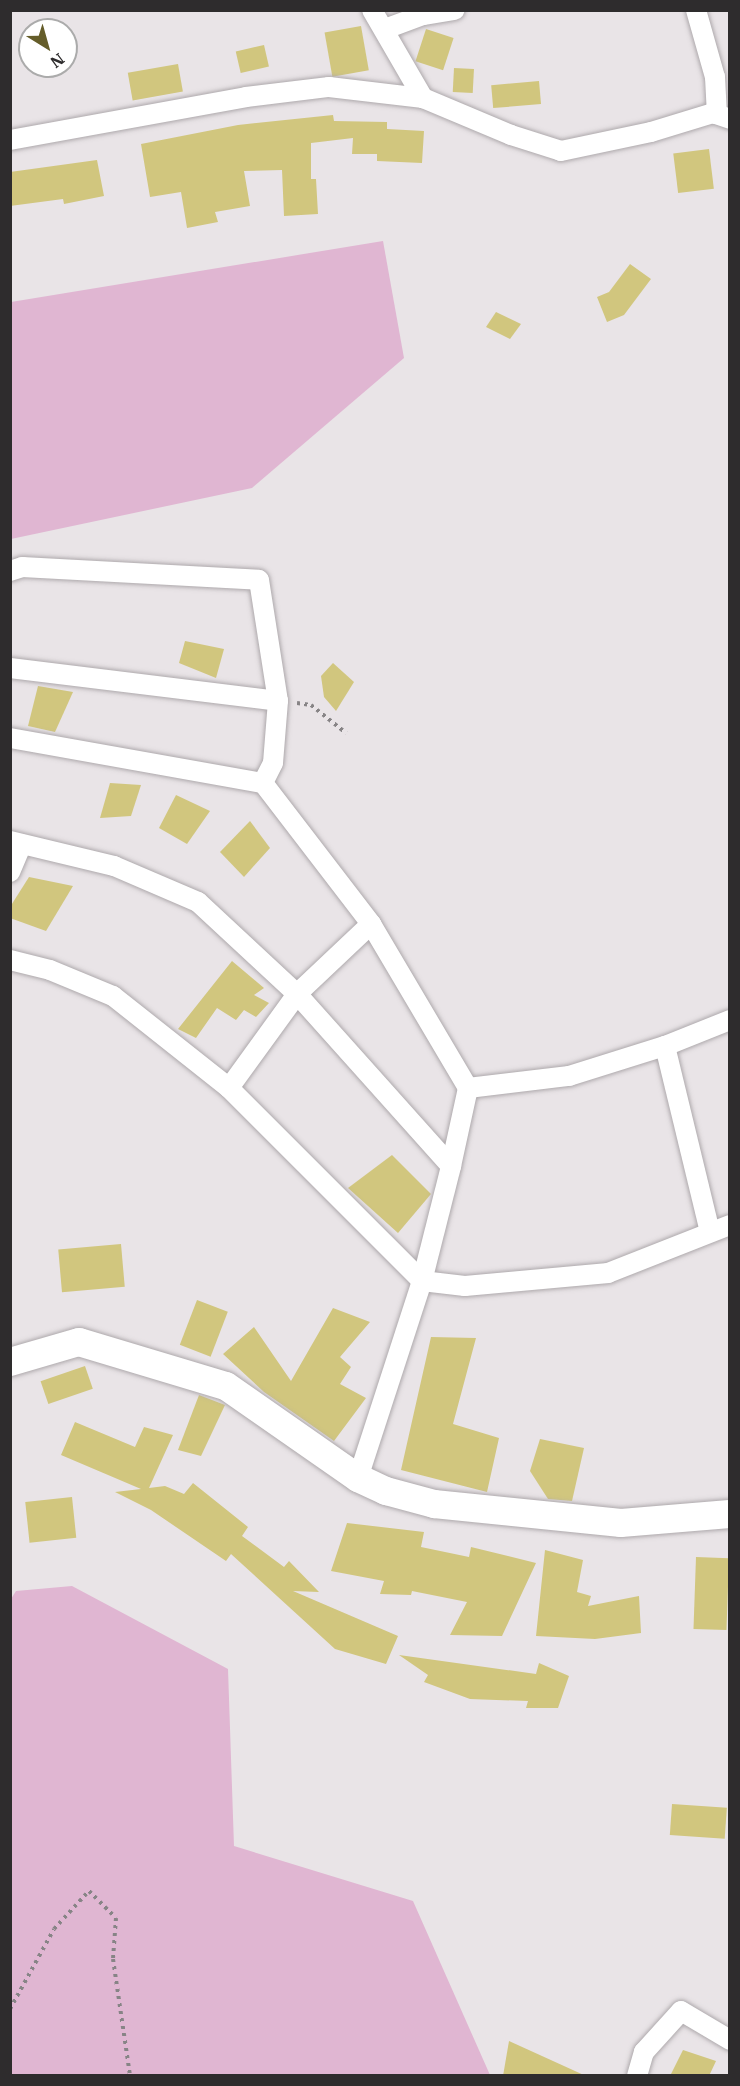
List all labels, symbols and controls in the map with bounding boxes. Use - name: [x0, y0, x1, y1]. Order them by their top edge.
- north arrow: [18, 18, 78, 78]
- text: N: [47, 49, 69, 73]

